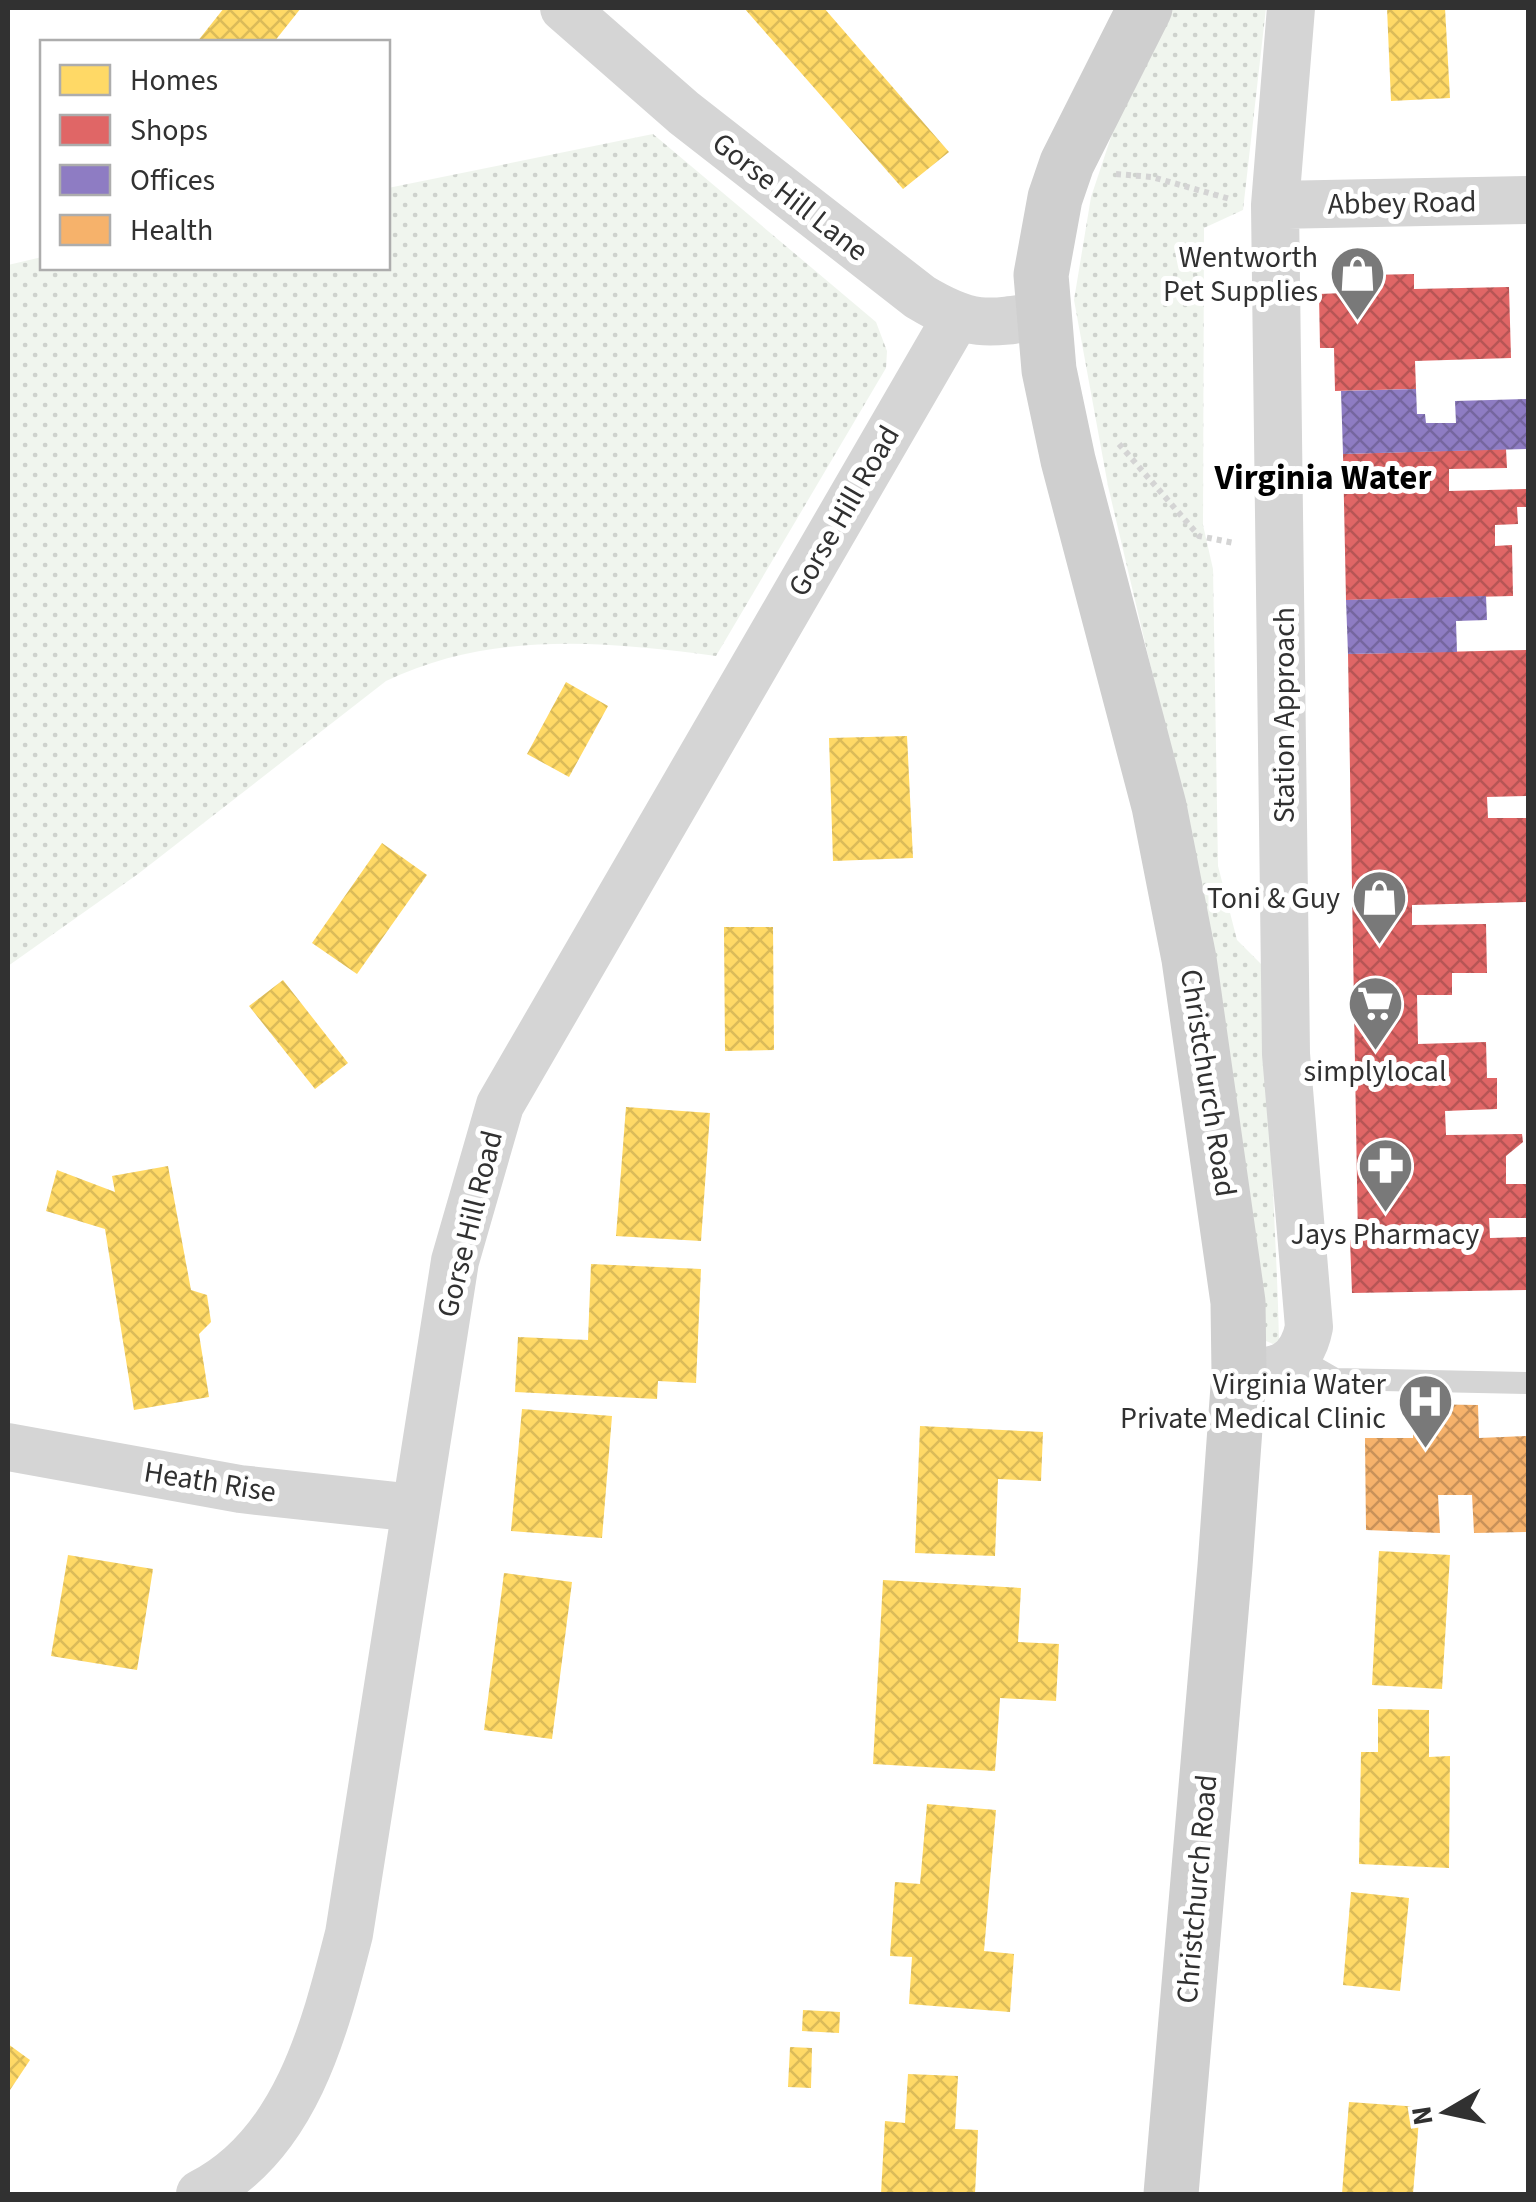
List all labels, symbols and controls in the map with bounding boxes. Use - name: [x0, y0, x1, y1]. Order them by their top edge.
- legend: [40, 40, 390, 270]
- text: Homes: [130, 59, 218, 102]
- text: Shops: [130, 109, 208, 152]
- street label: Gorse Hill Lane: [703, 122, 877, 272]
- text: Offices: [130, 159, 215, 202]
- street label: Abbey Road: [1327, 180, 1477, 226]
- text: Health: [130, 209, 213, 252]
- place label: Wentworth Pet Supplies: [1163, 236, 1318, 313]
- shop icon: Wentworth Pet Supplies: [1327, 244, 1387, 323]
- street label: Gorse Hill Road: [778, 417, 910, 605]
- district label: Virginia Water: [1214, 453, 1431, 503]
- street label: Station Approach: [1263, 607, 1306, 823]
- shop icon: Toni & Guy: [1349, 868, 1409, 947]
- place label: Toni & Guy: [1207, 877, 1340, 920]
- street label: Christchurch Road: [1169, 966, 1247, 1200]
- supermarket icon: simplylocal: [1345, 973, 1405, 1052]
- place label: simplylocal: [1303, 1050, 1447, 1093]
- street label: Gorse Hill Road: [426, 1126, 514, 1322]
- pharmacy icon: Jays Pharmacy: [1355, 1136, 1415, 1215]
- place label: Jays Pharmacy: [1291, 1213, 1479, 1256]
- place label: Virginia Water Private Medical Clinic: [1120, 1363, 1387, 1440]
- hospital icon: Virginia Water Private Medical Clinic: [1395, 1371, 1455, 1450]
- street label: Heath Rise: [141, 1450, 279, 1514]
- street label: Christchurch Road: [1166, 1773, 1228, 2005]
- north arrow: [1396, 2062, 1496, 2162]
- text: N: [1401, 2103, 1444, 2128]

